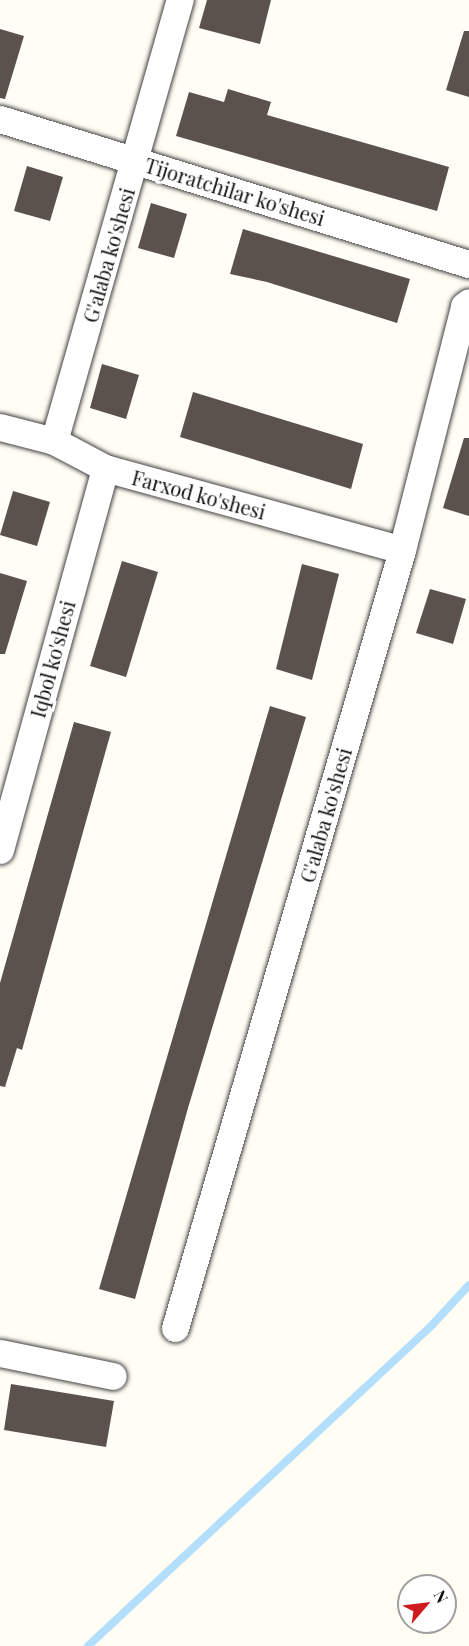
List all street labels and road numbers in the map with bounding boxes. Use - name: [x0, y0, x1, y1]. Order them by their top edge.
- street label: Tijoratchilar ko'shesi: [142, 152, 328, 230]
- street label: G'alaba ko'shesi: [77, 184, 139, 326]
- street label: Farxod ko'shesi: [129, 465, 269, 523]
- street label: Iqbol ko'shesi: [25, 598, 79, 720]
- street label: G'alaba ko'shesi: [294, 744, 356, 886]

